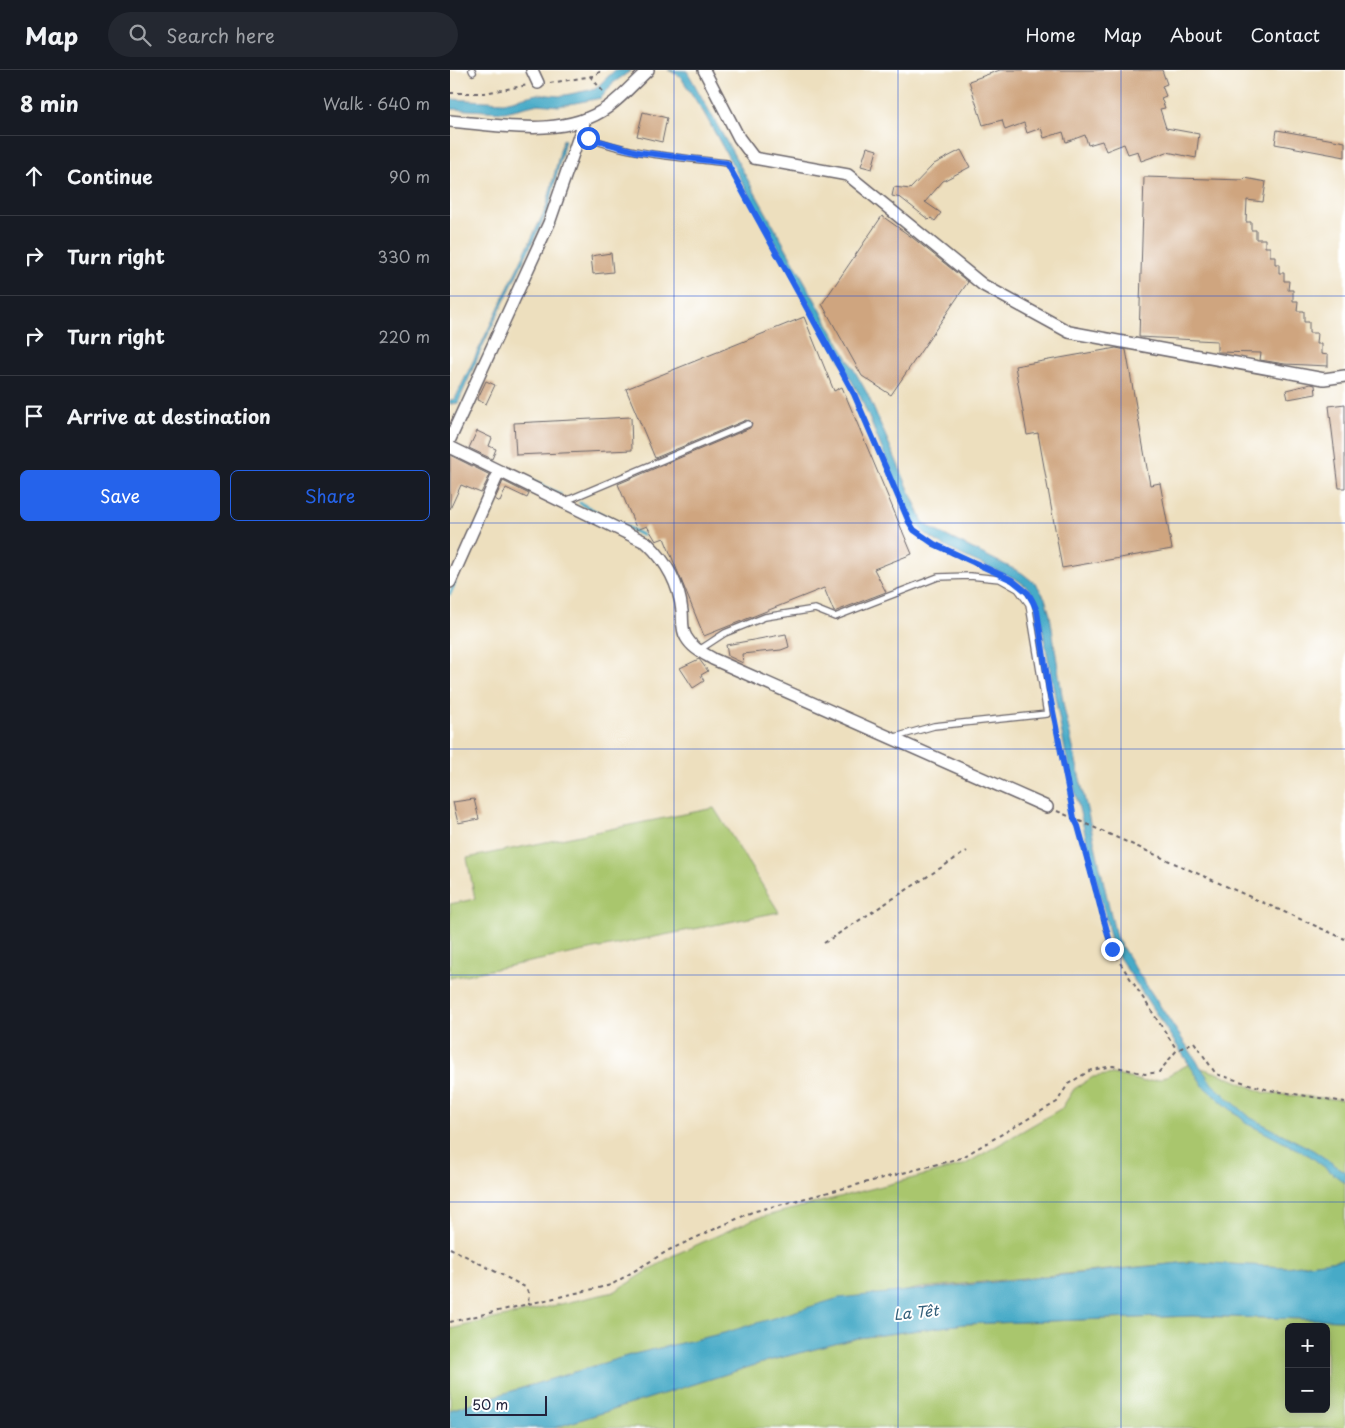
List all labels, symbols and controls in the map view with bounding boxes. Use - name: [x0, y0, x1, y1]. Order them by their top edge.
- search box: [108, 12, 458, 57]
- text: Map: [25, 17, 78, 53]
- icon: search: [126, 21, 154, 49]
- text: Search here: [166, 21, 275, 49]
- text: Home: [1025, 21, 1075, 48]
- text: Map: [1103, 21, 1142, 48]
- text: About: [1170, 21, 1222, 48]
- text: Contact: [1250, 21, 1320, 48]
- text: 8 min: [20, 87, 79, 119]
- text: Walk · 640 m: [323, 91, 430, 115]
- route start: [577, 127, 600, 150]
- icon: ahead: [20, 162, 48, 190]
- text: Continue: [67, 162, 153, 190]
- text: 90 m: [389, 164, 430, 188]
- icon: right: [20, 242, 48, 270]
- text: Turn right: [67, 242, 165, 270]
- text: 330 m: [377, 244, 430, 268]
- icon: right: [20, 322, 48, 350]
- text: Turn right: [67, 322, 165, 350]
- text: 220 m: [379, 324, 430, 348]
- icon: arrive: [20, 402, 48, 430]
- text: Arrive at destination: [67, 402, 271, 430]
- button: Save: [20, 470, 220, 521]
- button: Share: [230, 470, 430, 521]
- route end: [1101, 938, 1124, 961]
- water label: La Têt: [892, 1298, 941, 1325]
- map controls: [1285, 1323, 1330, 1413]
- button: +: [1285, 1323, 1330, 1368]
- button: −: [1285, 1368, 1330, 1413]
- scale bar: [465, 1393, 548, 1416]
- text: 50 m: [472, 1394, 508, 1415]

